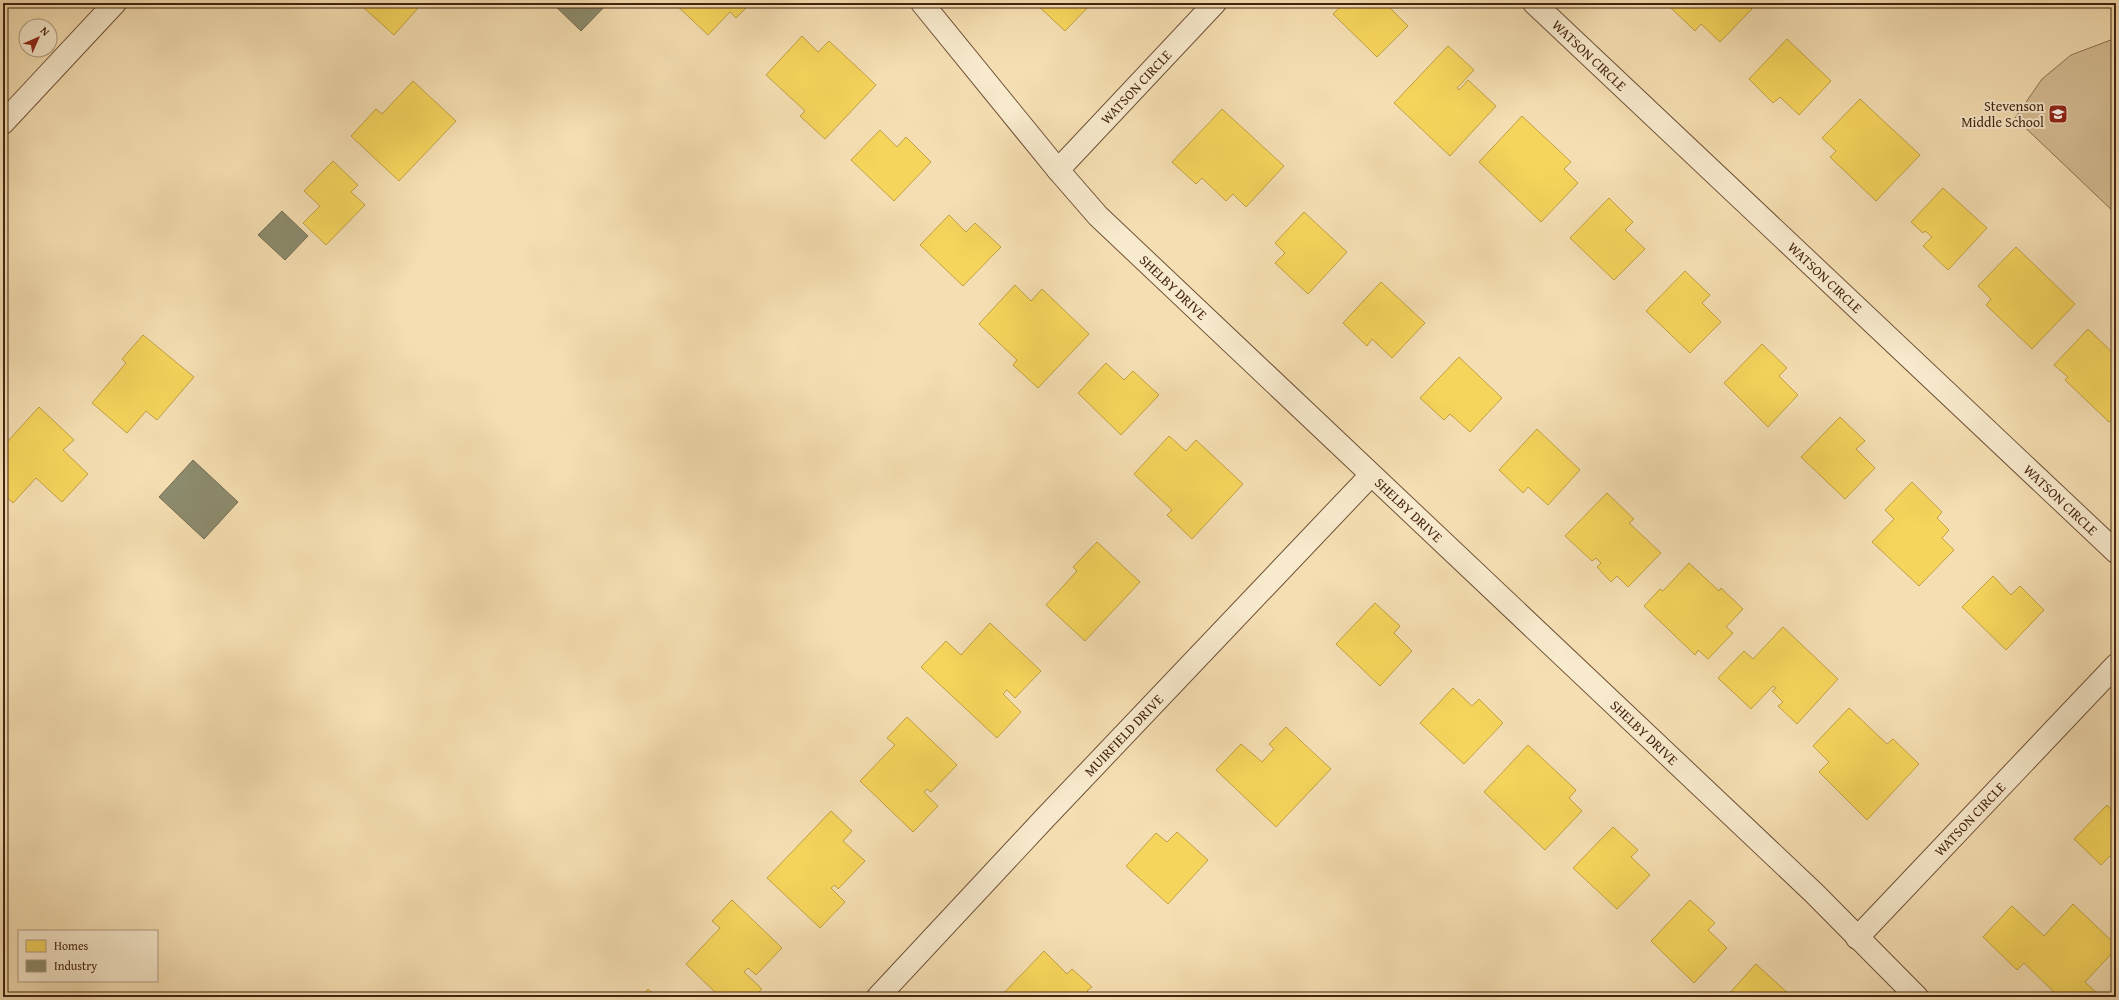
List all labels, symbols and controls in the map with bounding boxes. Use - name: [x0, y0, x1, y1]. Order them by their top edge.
- street label: WATSON CIRCLE: [1548, 15, 1631, 95]
- north arrow: [18, 18, 58, 58]
- text: N: [37, 23, 54, 40]
- street label: WATSON CIRCLE: [1096, 45, 1176, 129]
- place label: Stevenson Middle School: [1961, 96, 2044, 132]
- school or university icon: Stevenson Middle School: [2047, 103, 2069, 125]
- street label: WATSON CIRCLE: [1783, 237, 1867, 318]
- street label: SHELBY DRIVE: [1135, 250, 1212, 324]
- street label: WATSON CIRCLE: [2019, 460, 2102, 540]
- street label: SHELBY DRIVE: [1370, 473, 1447, 547]
- street label: MUIRFIELD DRIVE: [1080, 690, 1168, 781]
- street label: SHELBY DRIVE: [1606, 695, 1683, 769]
- street label: WATSON CIRCLE: [1930, 777, 2010, 861]
- legend: [18, 930, 158, 982]
- text: Homes: [54, 937, 89, 954]
- text: Industry: [54, 957, 97, 974]

